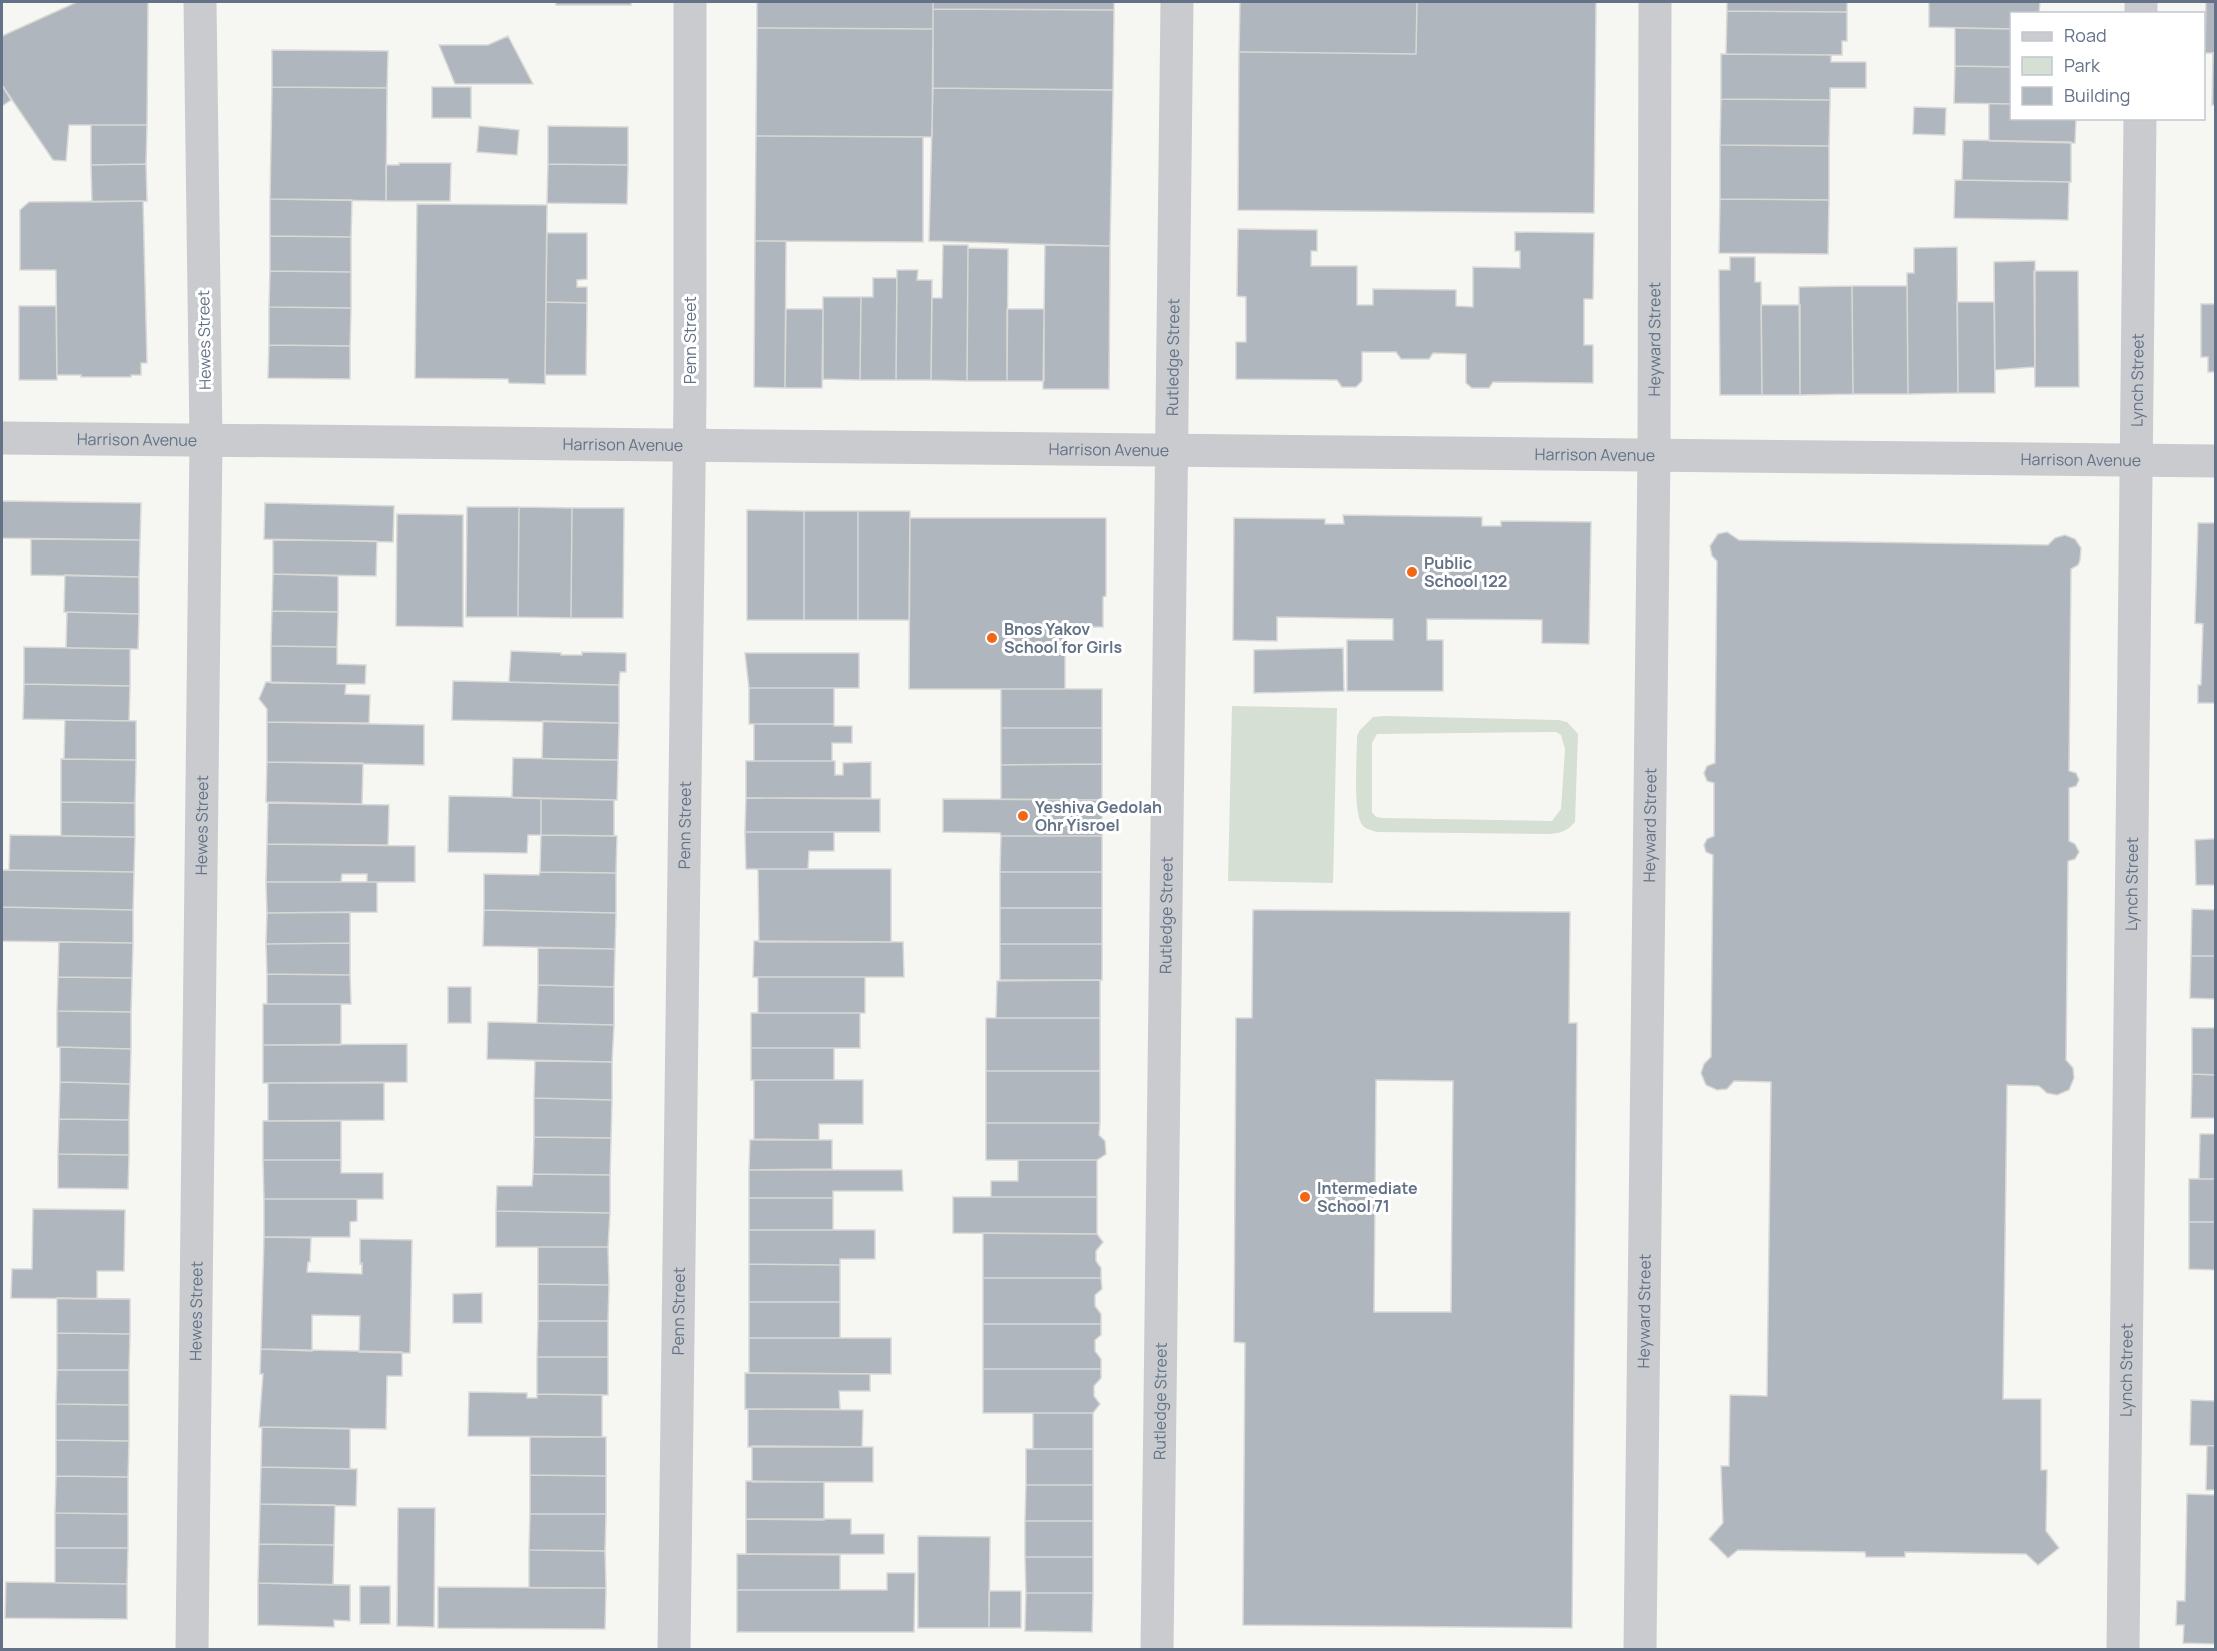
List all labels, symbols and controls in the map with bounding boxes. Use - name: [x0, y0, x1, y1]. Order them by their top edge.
- legend: [2010, 12, 2205, 120]
- text: Road: [2064, 23, 2107, 47]
- text: Park: [2064, 53, 2101, 77]
- text: Building: [2064, 83, 2130, 107]
- street label: Heyward Street: [1643, 282, 1665, 396]
- street label: Hewes Street: [192, 290, 216, 390]
- street label: Penn Street: [679, 296, 701, 384]
- street label: Rutledge Street: [1161, 298, 1184, 416]
- street label: Lynch Street: [2126, 333, 2149, 427]
- street label: Harrison Avenue: [77, 428, 197, 451]
- street label: Harrison Avenue: [563, 433, 683, 456]
- street label: Harrison Avenue: [1049, 438, 1169, 461]
- street label: Harrison Avenue: [1535, 443, 1655, 466]
- street label: Harrison Avenue: [2020, 448, 2141, 471]
- place label: Public School 122: [1424, 552, 1507, 592]
- marker: Public School 122: [1405, 565, 1419, 579]
- place label: Bnos Yakov School for Girls: [1004, 618, 1122, 658]
- marker: Bnos Yakov School for Girls: [985, 631, 999, 645]
- street label: Heyward Street: [1638, 768, 1661, 883]
- street label: Hewes Street: [190, 775, 213, 875]
- street label: Penn Street: [673, 781, 696, 869]
- place label: Yeshiva Gedolah Ohr Yisroel: [1035, 796, 1162, 836]
- marker: Yeshiva Gedolah Ohr Yisroel: [1016, 809, 1030, 823]
- street label: Lynch Street: [2120, 837, 2143, 931]
- street label: Rutledge Street: [1154, 856, 1178, 974]
- place label: Intermediate School 71: [1317, 1177, 1418, 1217]
- marker: Intermediate School 71: [1298, 1190, 1312, 1204]
- street label: Heyward Street: [1632, 1254, 1656, 1368]
- street label: Hewes Street: [184, 1261, 207, 1361]
- street label: Penn Street: [667, 1267, 690, 1355]
- street label: Lynch Street: [2115, 1323, 2138, 1417]
- street label: Rutledge Street: [1148, 1342, 1172, 1460]

